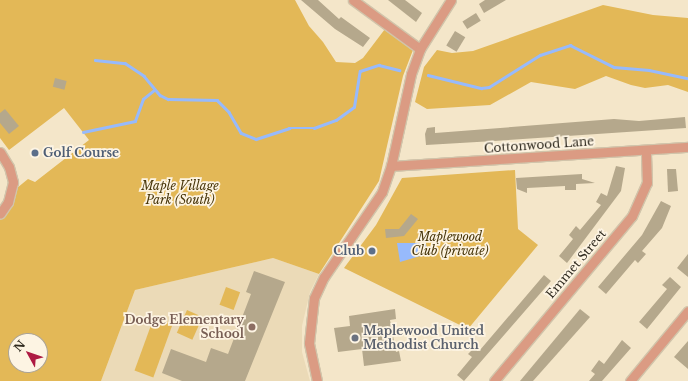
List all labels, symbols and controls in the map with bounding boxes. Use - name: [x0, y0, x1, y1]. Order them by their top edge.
- street label: Cottonwood Lane: [484, 134, 594, 156]
- place label: Golf Course: [43, 146, 119, 160]
- marker: Golf Course: [30, 148, 40, 158]
- park label: Maple Village Park (South): [141, 179, 219, 207]
- street label: Emmet Street: [543, 227, 609, 301]
- park label: Maplewood Club (private): [411, 230, 489, 258]
- place label: Club: [333, 244, 364, 258]
- marker: Club: [367, 246, 377, 256]
- place label: Dodge Elementary School: [125, 313, 244, 341]
- marker: Dodge Elementary School: [247, 322, 257, 332]
- place label: Maplewood United Methodist Church: [363, 324, 484, 352]
- north arrow: [8, 333, 48, 373]
- marker: Maplewood United Methodist Church: [350, 333, 360, 343]
- text: N: [11, 337, 28, 354]

